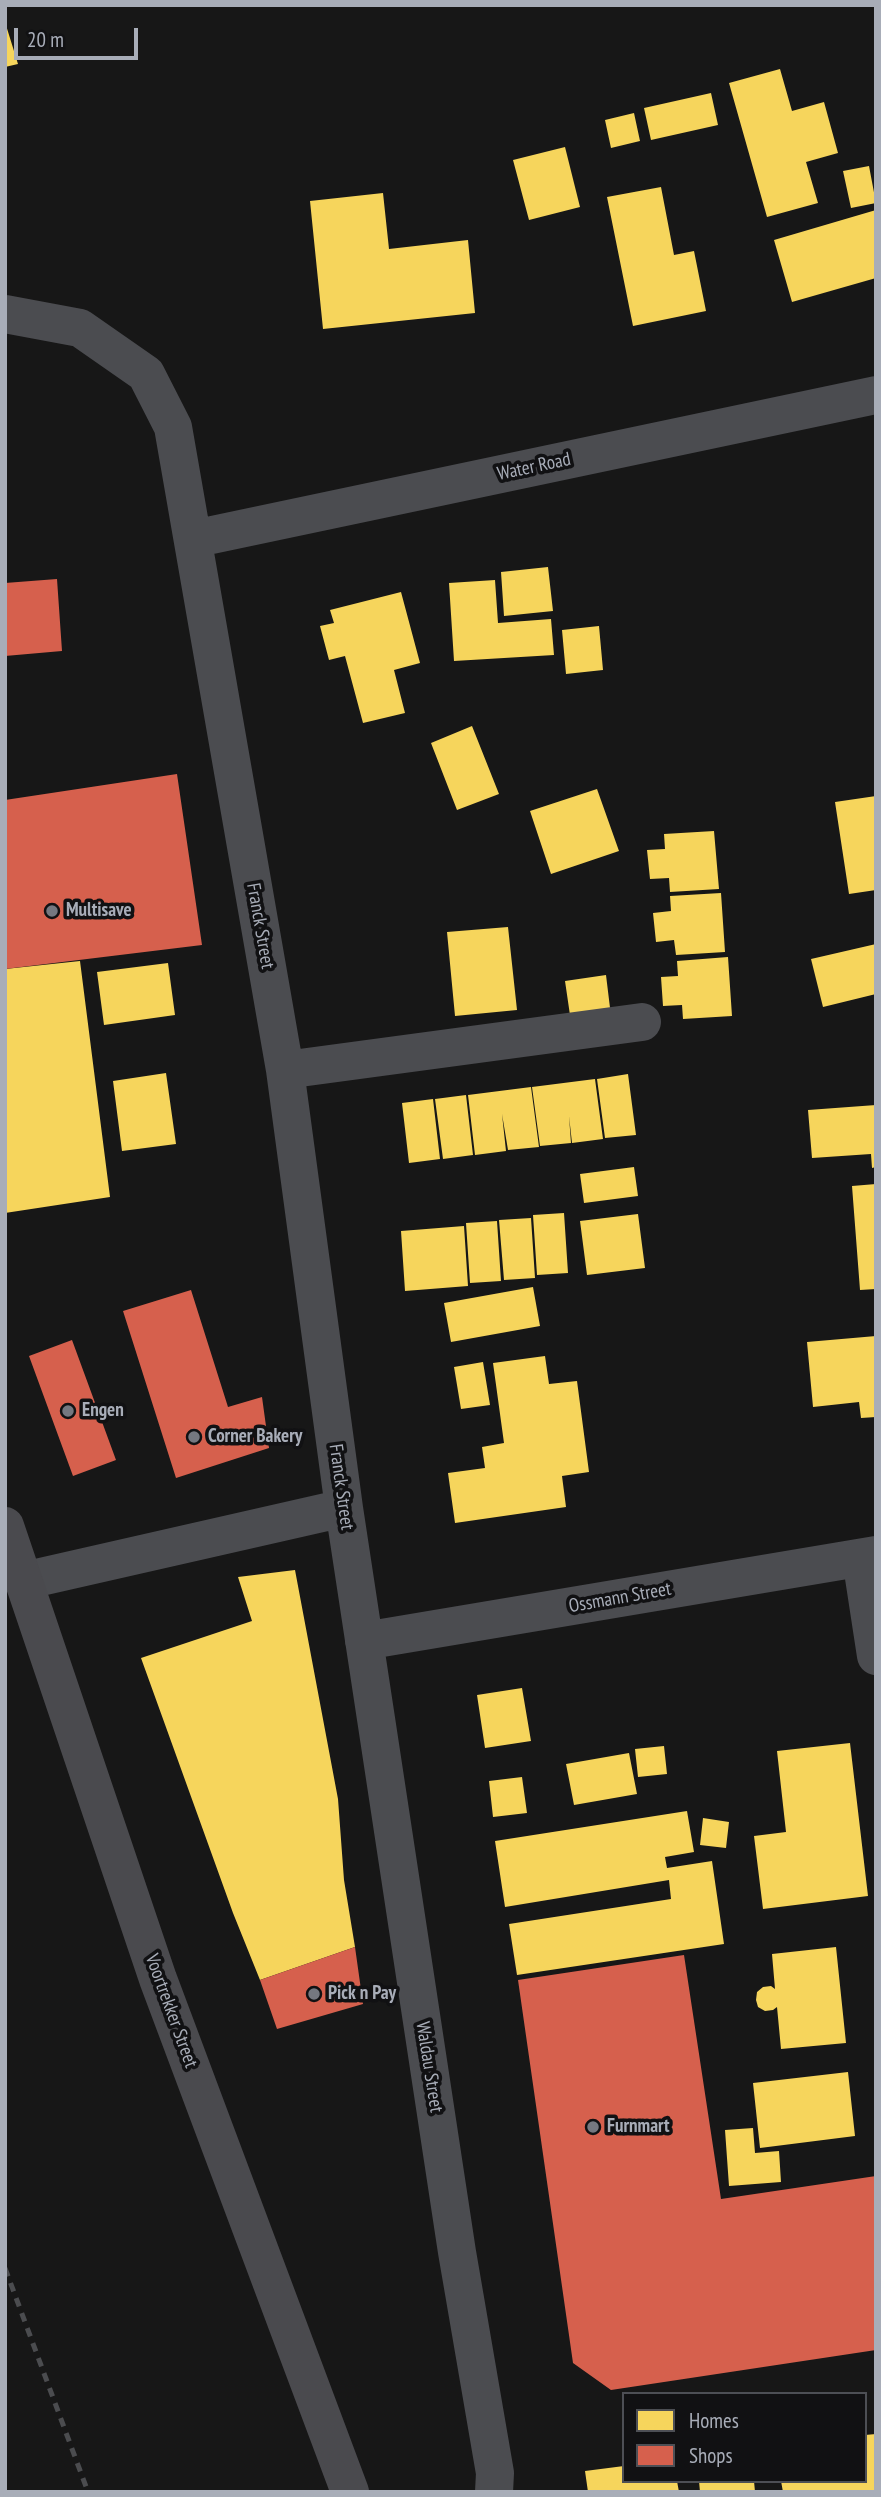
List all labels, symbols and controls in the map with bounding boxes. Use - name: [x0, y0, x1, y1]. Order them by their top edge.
- scale bar: [18, 14, 142, 58]
- text: 20 m: [27, 26, 64, 53]
- street label: Water Road: [495, 448, 573, 486]
- street label: Franck Street: [241, 881, 279, 971]
- place label: Multisave: [66, 900, 132, 922]
- marker: Multisave: [44, 903, 60, 919]
- place label: Engen: [82, 1400, 124, 1422]
- marker: Engen: [60, 1403, 76, 1419]
- place label: Corner Bakery: [208, 1426, 302, 1448]
- marker: Corner Bakery: [186, 1429, 202, 1445]
- street label: Franck Street: [324, 1443, 358, 1531]
- street label: Ossmann Street: [567, 1578, 673, 1618]
- street label: Voortrekker Street: [140, 1951, 202, 2071]
- place label: Pick n Pay: [328, 1983, 396, 2005]
- marker: Pick n Pay: [306, 1986, 322, 2002]
- street label: Waldau Street: [411, 2020, 447, 2114]
- place label: Furnmart: [607, 2116, 670, 2138]
- marker: Furnmart: [585, 2119, 601, 2135]
- legend: [622, 2392, 867, 2483]
- text: Homes: [689, 2407, 739, 2434]
- text: Shops: [689, 2442, 733, 2469]

